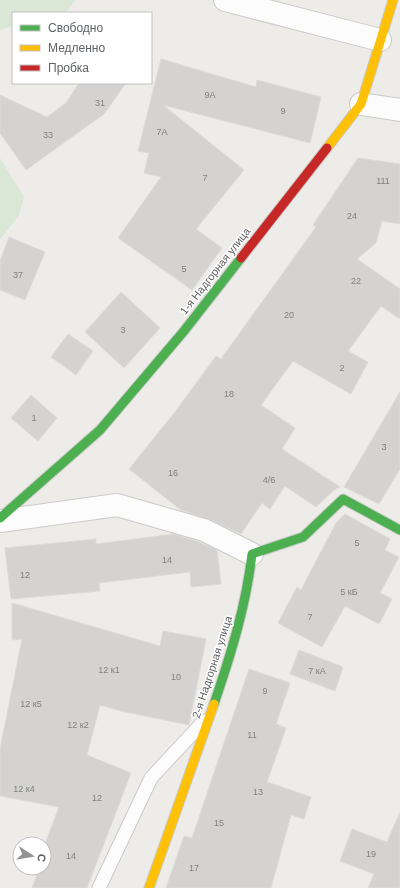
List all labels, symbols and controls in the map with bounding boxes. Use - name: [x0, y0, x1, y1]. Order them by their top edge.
- legend: [12, 12, 152, 84]
- text: Свободно: [48, 21, 103, 35]
- text: Медленно: [48, 41, 105, 55]
- text: Пробка: [48, 61, 89, 75]
- house number: 9А: [204, 90, 216, 100]
- house number: 31: [95, 98, 105, 108]
- house number: 9: [280, 106, 286, 116]
- house number: 7А: [156, 127, 168, 137]
- house number: 33: [43, 130, 53, 140]
- house number: 7: [202, 173, 208, 183]
- house number: 111: [376, 176, 390, 186]
- house number: 24: [347, 211, 357, 221]
- street label: 1-я Надгорная улица: [177, 225, 253, 317]
- house number: 5: [181, 264, 187, 274]
- house number: 37: [13, 270, 23, 280]
- house number: 22: [351, 276, 361, 286]
- house number: 20: [284, 310, 294, 320]
- house number: 3: [120, 325, 126, 335]
- house number: 2: [339, 363, 345, 373]
- house number: 18: [224, 389, 234, 399]
- house number: 1: [31, 413, 37, 423]
- house number: 3: [381, 442, 387, 452]
- house number: 16: [168, 468, 178, 478]
- house number: 4/6: [263, 475, 275, 485]
- house number: 5: [354, 538, 360, 548]
- house number: 14: [162, 555, 172, 565]
- house number: 12: [20, 570, 30, 580]
- house number: 5 кБ: [340, 587, 358, 597]
- house number: 7: [307, 612, 313, 622]
- street label: 2-я Надгорная улица: [190, 614, 234, 720]
- house number: 12 к1: [98, 665, 120, 675]
- house number: 7 кА: [308, 666, 326, 676]
- house number: 10: [171, 672, 181, 682]
- house number: 9: [262, 686, 268, 696]
- house number: 12 к5: [20, 699, 42, 709]
- house number: 12 к2: [67, 720, 89, 730]
- house number: 11: [247, 730, 257, 740]
- house number: 12 к4: [13, 784, 35, 794]
- house number: 13: [253, 787, 263, 797]
- house number: 12: [92, 793, 102, 803]
- house number: 15: [214, 818, 224, 828]
- north arrow: [12, 836, 52, 876]
- house number: 19: [366, 849, 376, 859]
- house number: 14: [66, 851, 76, 861]
- text: С: [35, 853, 48, 863]
- house number: 17: [189, 863, 199, 873]

